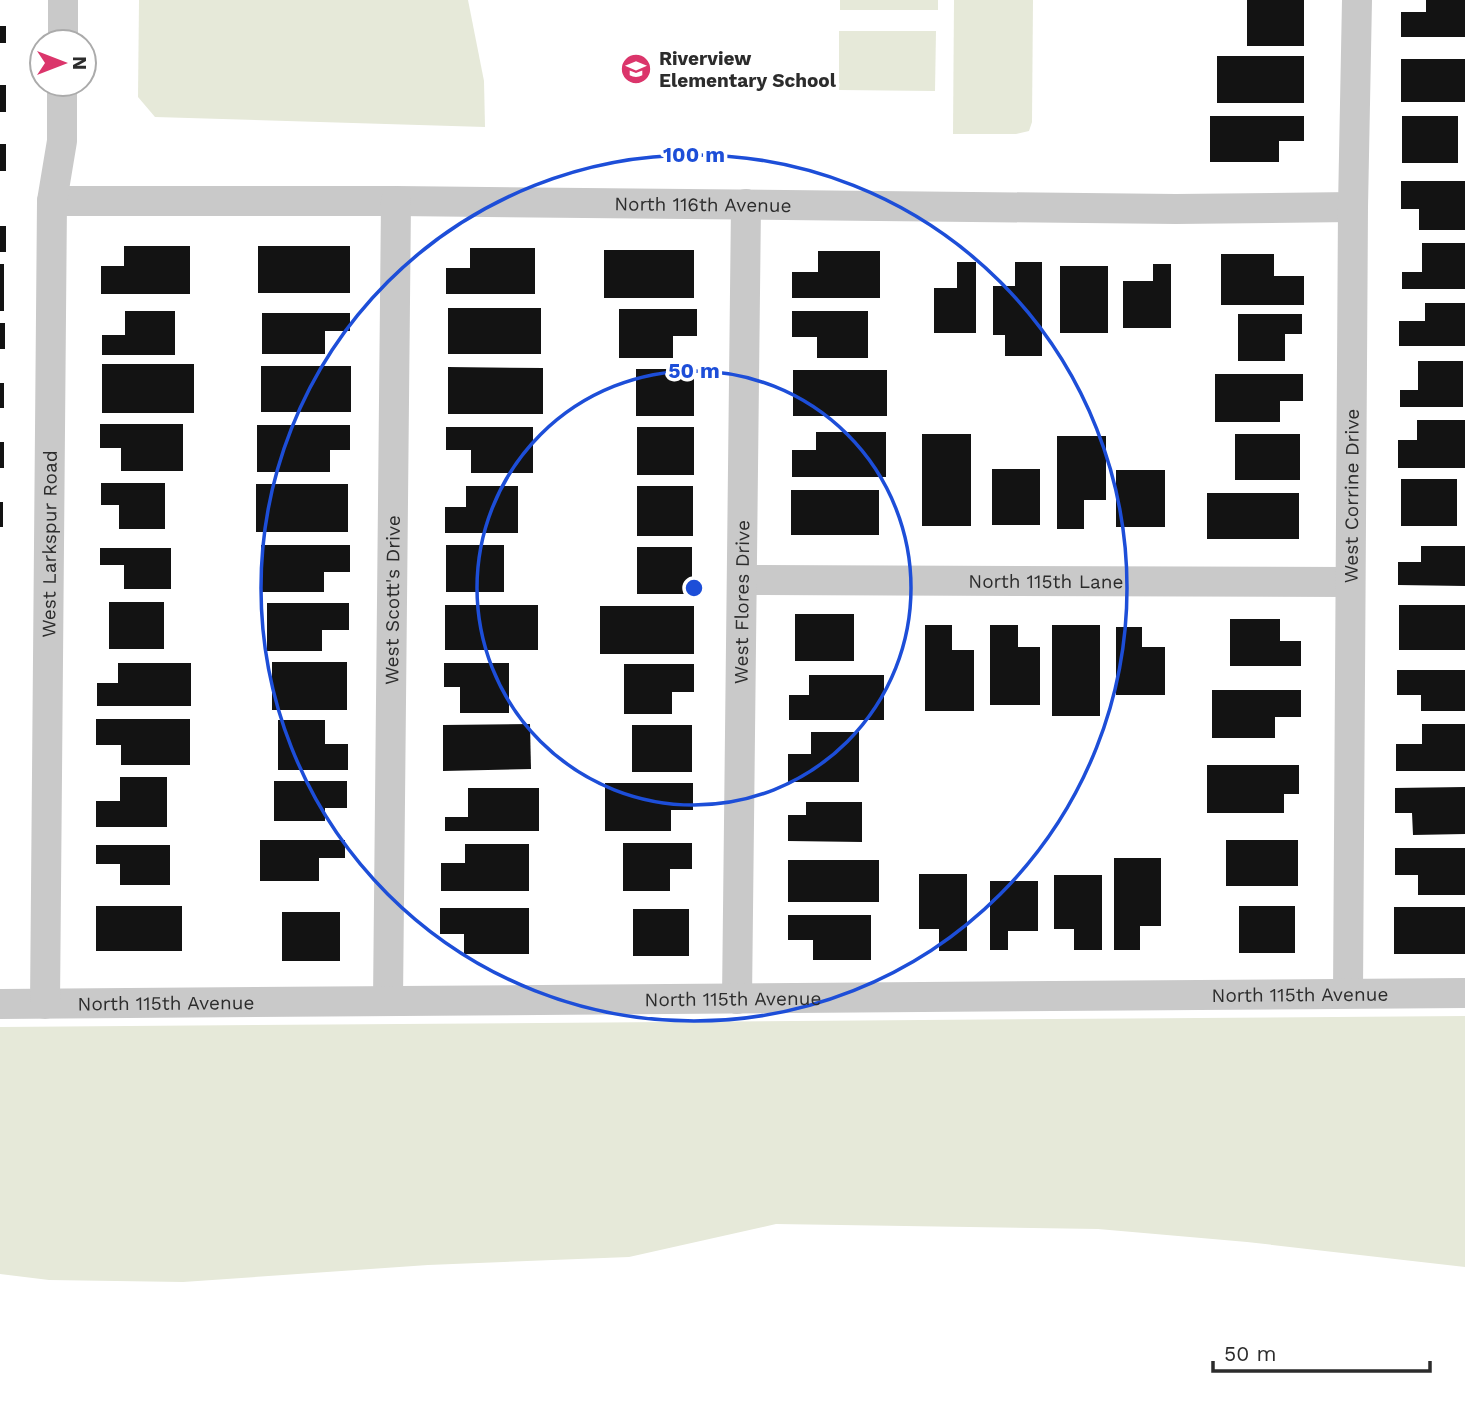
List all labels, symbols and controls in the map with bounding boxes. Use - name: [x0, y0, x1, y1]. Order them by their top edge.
- north arrow: [28, 28, 98, 98]
- place label: Riverview Elementary School: [659, 47, 837, 92]
- school or university icon: Riverview Elementary School: [619, 52, 653, 86]
- text: N: [68, 56, 91, 70]
- text: 100 m: [663, 142, 725, 167]
- street label: North 116th Avenue: [614, 192, 792, 217]
- text: 50 m: [668, 358, 720, 383]
- street label: West Corrine Drive: [1340, 409, 1364, 583]
- street label: West Larkspur Road: [37, 450, 62, 638]
- street label: West Scott's Drive: [380, 515, 405, 685]
- street label: West Flores Drive: [730, 520, 754, 684]
- street label: North 115th Lane: [968, 570, 1124, 593]
- centre of rings: [682, 576, 706, 600]
- street label: North 115th Avenue: [1211, 983, 1388, 1007]
- street label: North 115th Avenue: [644, 987, 821, 1011]
- street label: North 115th Avenue: [77, 991, 255, 1015]
- scale bar: [1213, 1330, 1430, 1374]
- text: 50 m: [1224, 1341, 1276, 1366]

